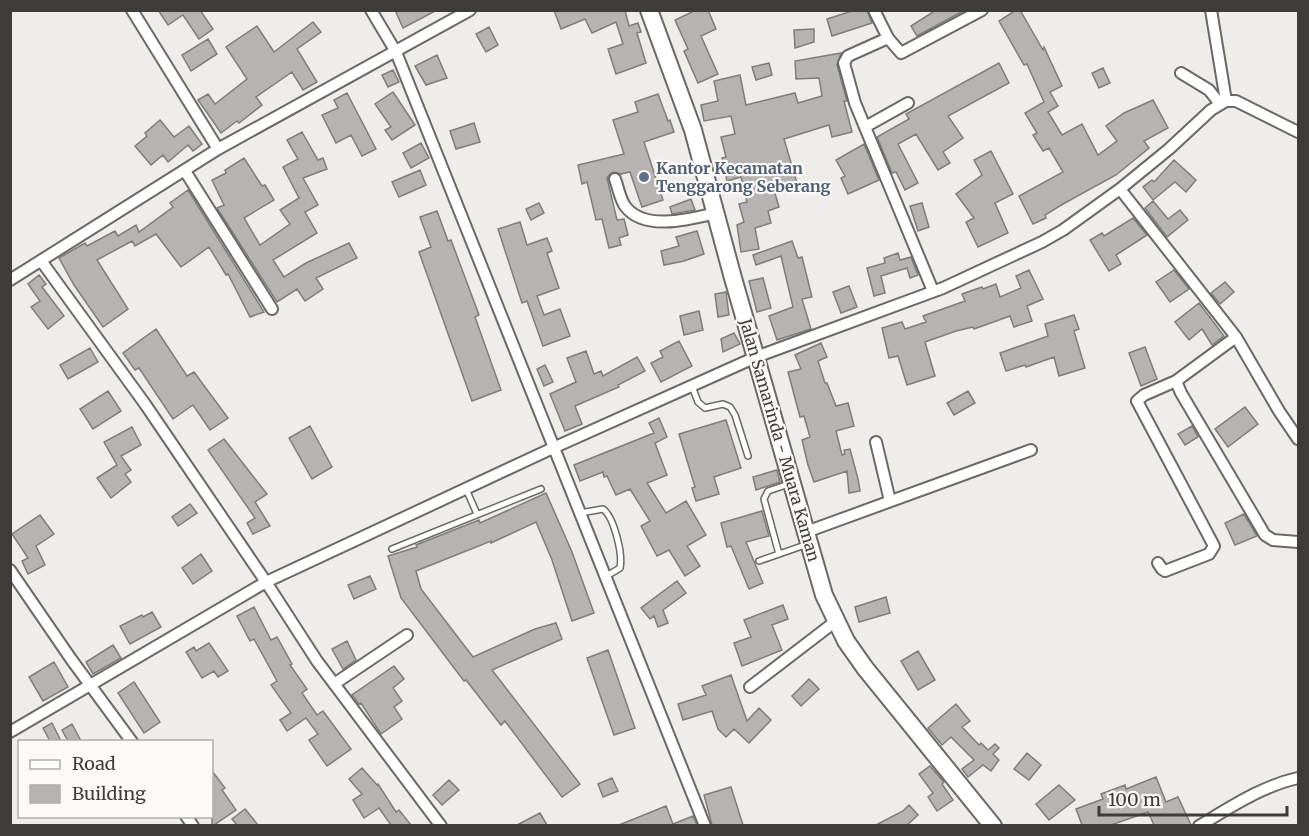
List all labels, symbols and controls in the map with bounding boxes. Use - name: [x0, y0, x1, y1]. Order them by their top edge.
- place label: Kantor Kecamatan Tenggarong Seberang: [656, 158, 831, 196]
- marker: Kantor Kecamatan Tenggarong Seberang: [637, 170, 651, 184]
- street label: Jalan Samarinda - Muara Kaman: [735, 315, 824, 564]
- legend: [18, 740, 213, 818]
- text: Road: [72, 752, 116, 775]
- scale bar: [1099, 779, 1286, 817]
- text: Building: [72, 782, 146, 805]
- text: 100 m: [1108, 788, 1161, 811]

